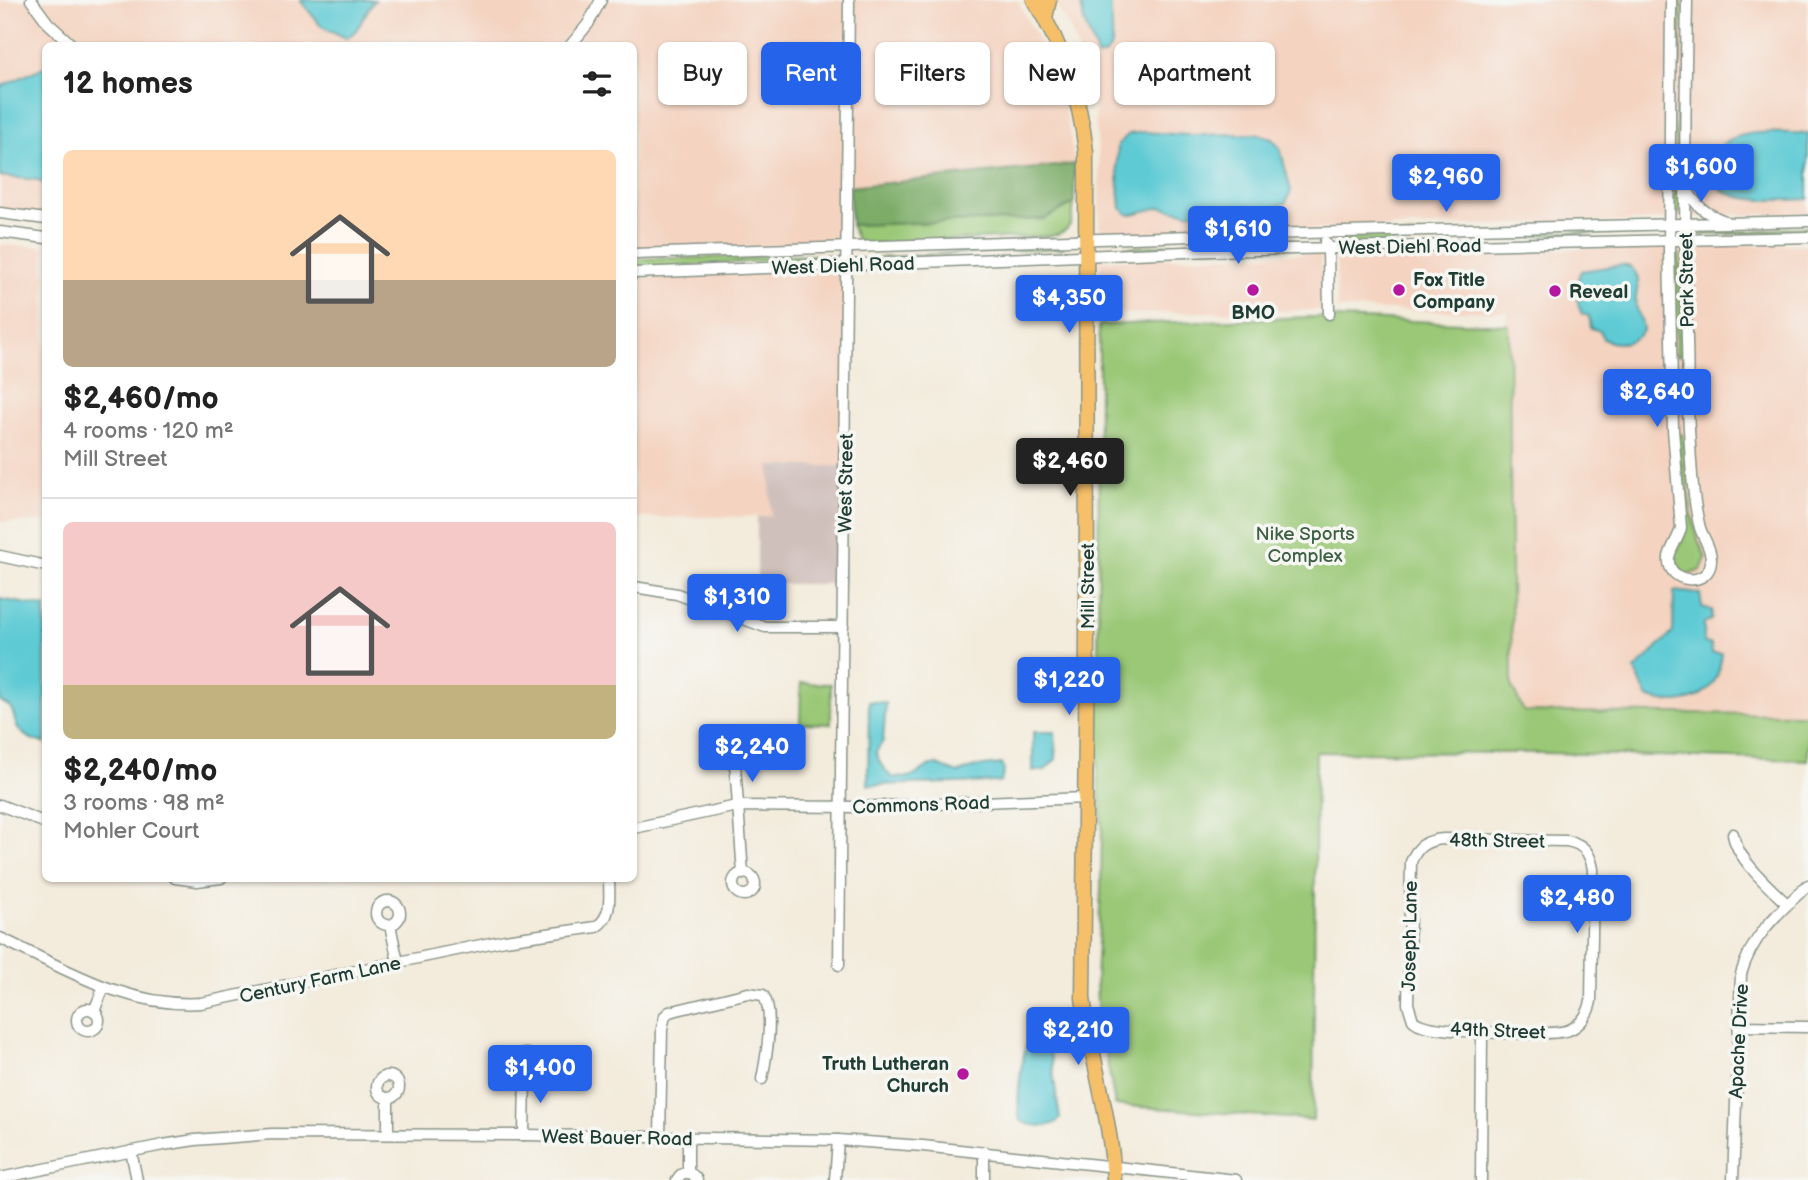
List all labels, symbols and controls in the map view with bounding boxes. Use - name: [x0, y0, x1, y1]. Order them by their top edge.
- chip: Buy: [658, 42, 747, 105]
- chip: Rent: [761, 42, 861, 105]
- chip: Filters: [875, 42, 990, 105]
- chip: New: [1004, 42, 1100, 105]
- chip: Apartment: [1114, 42, 1275, 105]
- icon: filters: [578, 65, 616, 103]
- text: 12 homes: [63, 66, 193, 102]
- pin: $1,600: [1644, 144, 1758, 204]
- text: $1,600: [1665, 153, 1737, 181]
- pin: $2,960: [1389, 154, 1503, 214]
- text: $2,960: [1408, 163, 1484, 191]
- icon: home: [277, 196, 403, 322]
- pin: $1,610: [1181, 206, 1295, 266]
- text: $1,610: [1204, 215, 1272, 243]
- street label: Park Street: [1675, 232, 1700, 328]
- street label: West Diehl Road: [1338, 235, 1482, 260]
- street label: West Diehl Road: [771, 253, 915, 280]
- place label: Fox Title Company: [1413, 269, 1495, 314]
- pin: $4,350: [1012, 276, 1126, 335]
- place label: Reveal: [1569, 281, 1628, 304]
- marker: BMO: [1245, 282, 1261, 298]
- marker: Fox Title Company: [1391, 282, 1407, 298]
- marker: Reveal: [1547, 283, 1563, 299]
- text: $4,350: [1032, 284, 1106, 312]
- place label: BMO: [1231, 302, 1275, 325]
- pin: $2,640: [1600, 370, 1714, 429]
- text: $2,640: [1619, 378, 1695, 406]
- text: $2,460/mo: [63, 381, 219, 417]
- text: 4 rooms · 120 m²: [63, 417, 234, 445]
- street label: West Street: [834, 433, 859, 533]
- pin: $2,460: [1013, 438, 1127, 498]
- text: Mill Street: [63, 445, 167, 473]
- text: $2,460: [1032, 447, 1108, 475]
- park label: Nike Sports Complex: [1255, 523, 1355, 568]
- street label: Mill Street: [1077, 543, 1100, 629]
- icon: home: [277, 568, 403, 694]
- pin: $1,310: [680, 574, 794, 634]
- text: $1,310: [703, 583, 771, 611]
- pin: $1,220: [1012, 658, 1126, 717]
- text: $1,220: [1033, 666, 1105, 694]
- pin: $2,240: [695, 724, 809, 784]
- text: $2,240: [715, 733, 789, 761]
- text: $2,240/mo: [63, 753, 217, 789]
- text: 3 rooms · 98 m²: [63, 789, 225, 817]
- street label: Commons Road: [852, 792, 990, 819]
- text: Mohler Court: [63, 817, 199, 845]
- street label: 48th Street: [1449, 829, 1545, 854]
- pin: $2,480: [1520, 876, 1634, 935]
- street label: Joseph Lane: [1398, 880, 1423, 992]
- text: $2,480: [1539, 884, 1615, 912]
- street label: Century Farm Lane: [238, 952, 403, 1009]
- street label: Apache Drive: [1725, 983, 1754, 1099]
- pin: $2,210: [1021, 1007, 1135, 1067]
- text: $2,210: [1042, 1016, 1114, 1044]
- street label: 49th Street: [1450, 1018, 1546, 1045]
- pin: $1,400: [483, 1046, 597, 1105]
- place label: Truth Lutheran Church: [822, 1053, 949, 1098]
- text: $1,400: [504, 1054, 576, 1082]
- marker: Truth Lutheran Church: [955, 1066, 971, 1082]
- street label: West Bauer Road: [541, 1126, 693, 1151]

